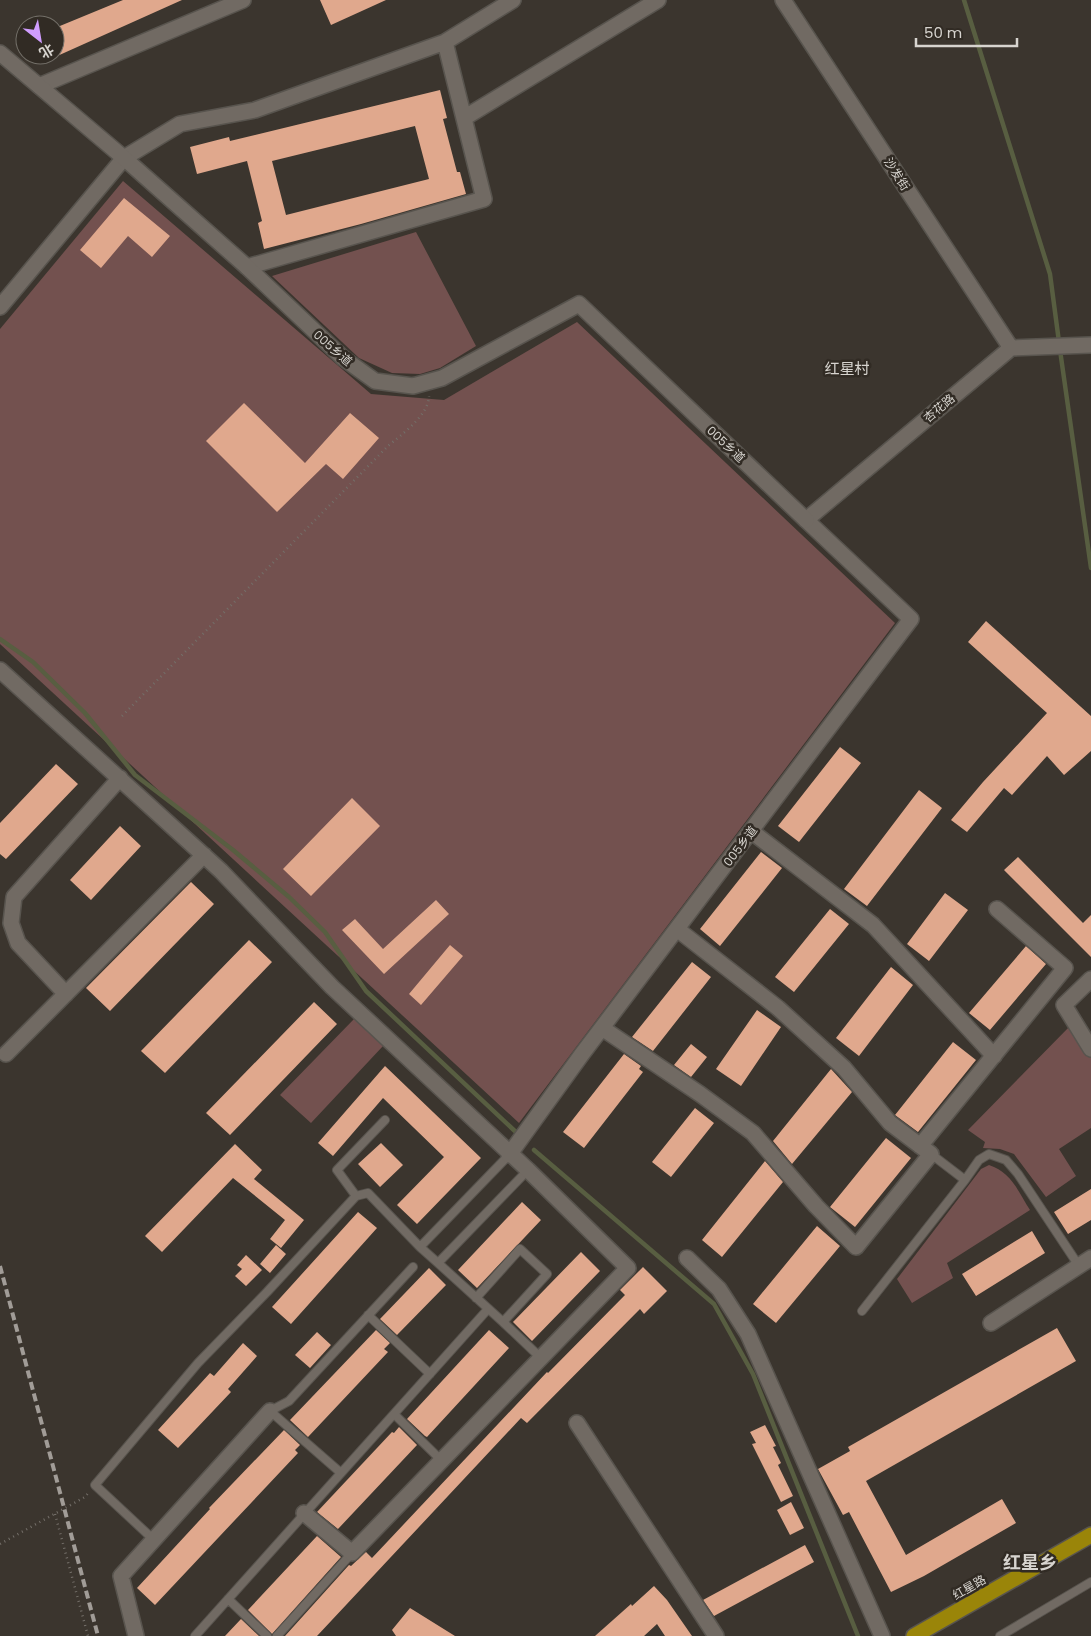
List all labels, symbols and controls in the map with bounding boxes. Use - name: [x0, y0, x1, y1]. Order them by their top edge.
- north arrow: [15, 15, 65, 65]
- scale bar: [916, 15, 1017, 47]
- text: 50 m: [924, 22, 962, 43]
- text: 北: [36, 39, 58, 63]
- street label: 沙发街: [880, 154, 914, 194]
- street label: 005乡道: [310, 326, 356, 370]
- district label: 红星村: [824, 358, 870, 379]
- street label: 杏花路: [920, 390, 958, 426]
- street label: 005乡道: [703, 422, 749, 466]
- street label: 005乡道: [719, 822, 761, 870]
- district label: 红星乡: [1003, 1550, 1057, 1575]
- street label: 红星路: [949, 1571, 989, 1603]

